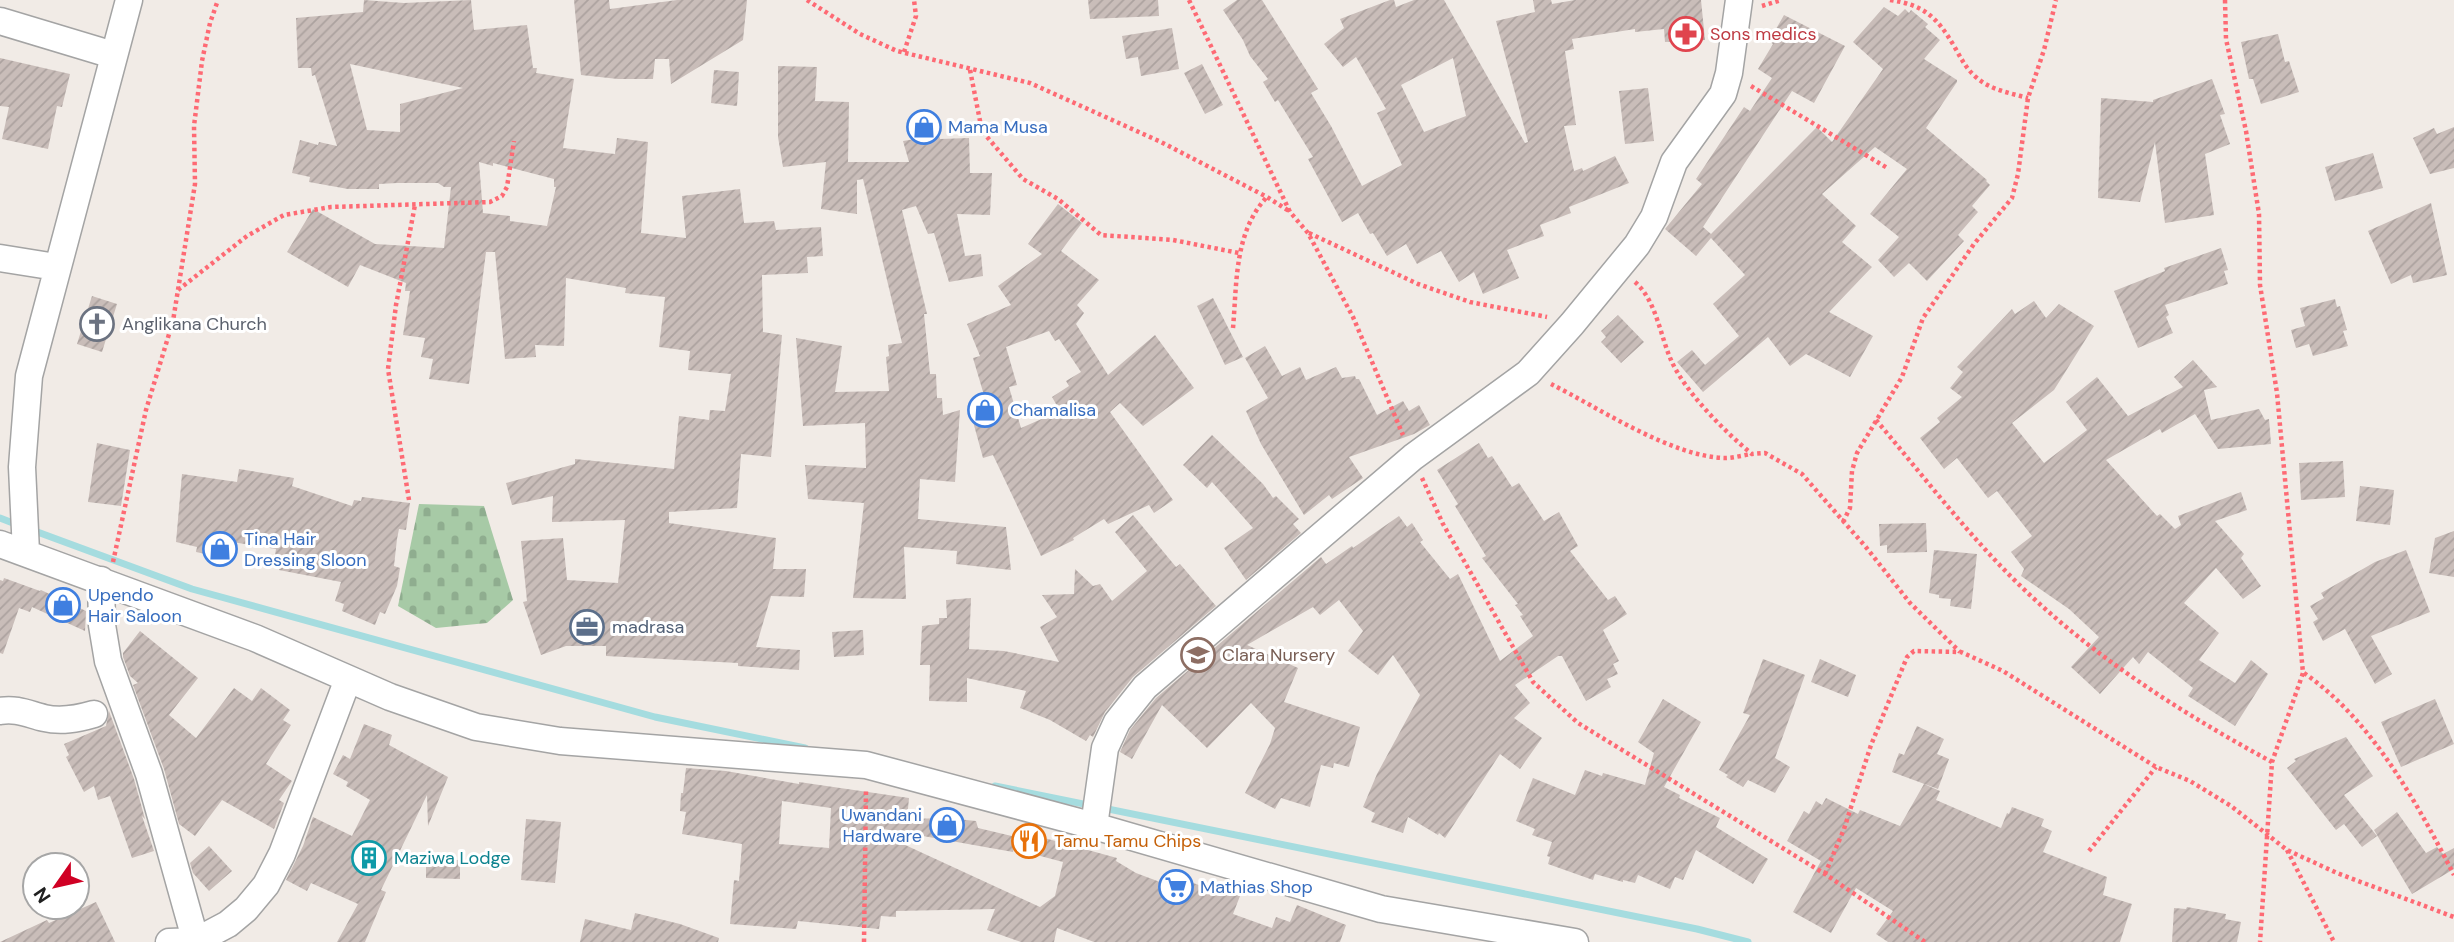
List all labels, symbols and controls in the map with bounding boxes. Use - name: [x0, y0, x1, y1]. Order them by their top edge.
- pharmacy icon: Sons medics: [1667, 15, 1705, 53]
- place label: Sons medics: [1710, 22, 1816, 46]
- shop icon: Mama Musa: [905, 108, 943, 146]
- place label: Mama Musa: [948, 115, 1048, 139]
- church icon: Anglikana Church: [78, 305, 116, 343]
- place label: Anglikana Church: [122, 312, 267, 336]
- shop icon: Chamalisa: [966, 391, 1004, 429]
- place label: Chamalisa: [1010, 398, 1096, 422]
- place label: Tina Hair Dressing Sloon: [244, 527, 367, 572]
- shop icon: Tina Hair Dressing Sloon: [201, 530, 239, 568]
- place label: Upendo Hair Saloon: [88, 583, 182, 628]
- shop icon: Upendo Hair Saloon: [44, 586, 82, 624]
- office icon: madrasa: [568, 608, 606, 646]
- place label: madrasa: [612, 615, 684, 639]
- school or university icon: Clara Nursery: [1179, 636, 1217, 674]
- place label: Clara Nursery: [1222, 643, 1335, 667]
- place label: Uwandani Hardware: [841, 803, 922, 848]
- shop icon: Uwandani Hardware: [928, 806, 966, 844]
- restaurant icon: Tamu Tamu Chips: [1010, 822, 1048, 860]
- place label: Tamu Tamu Chips: [1054, 829, 1201, 853]
- building icon: Maziwa Lodge: [350, 839, 388, 877]
- place label: Maziwa Lodge: [394, 846, 510, 870]
- north arrow: [21, 851, 91, 921]
- supermarket icon: Mathias Shop: [1157, 868, 1195, 906]
- place label: Mathias Shop: [1200, 875, 1313, 899]
- text: N: [28, 882, 57, 908]

